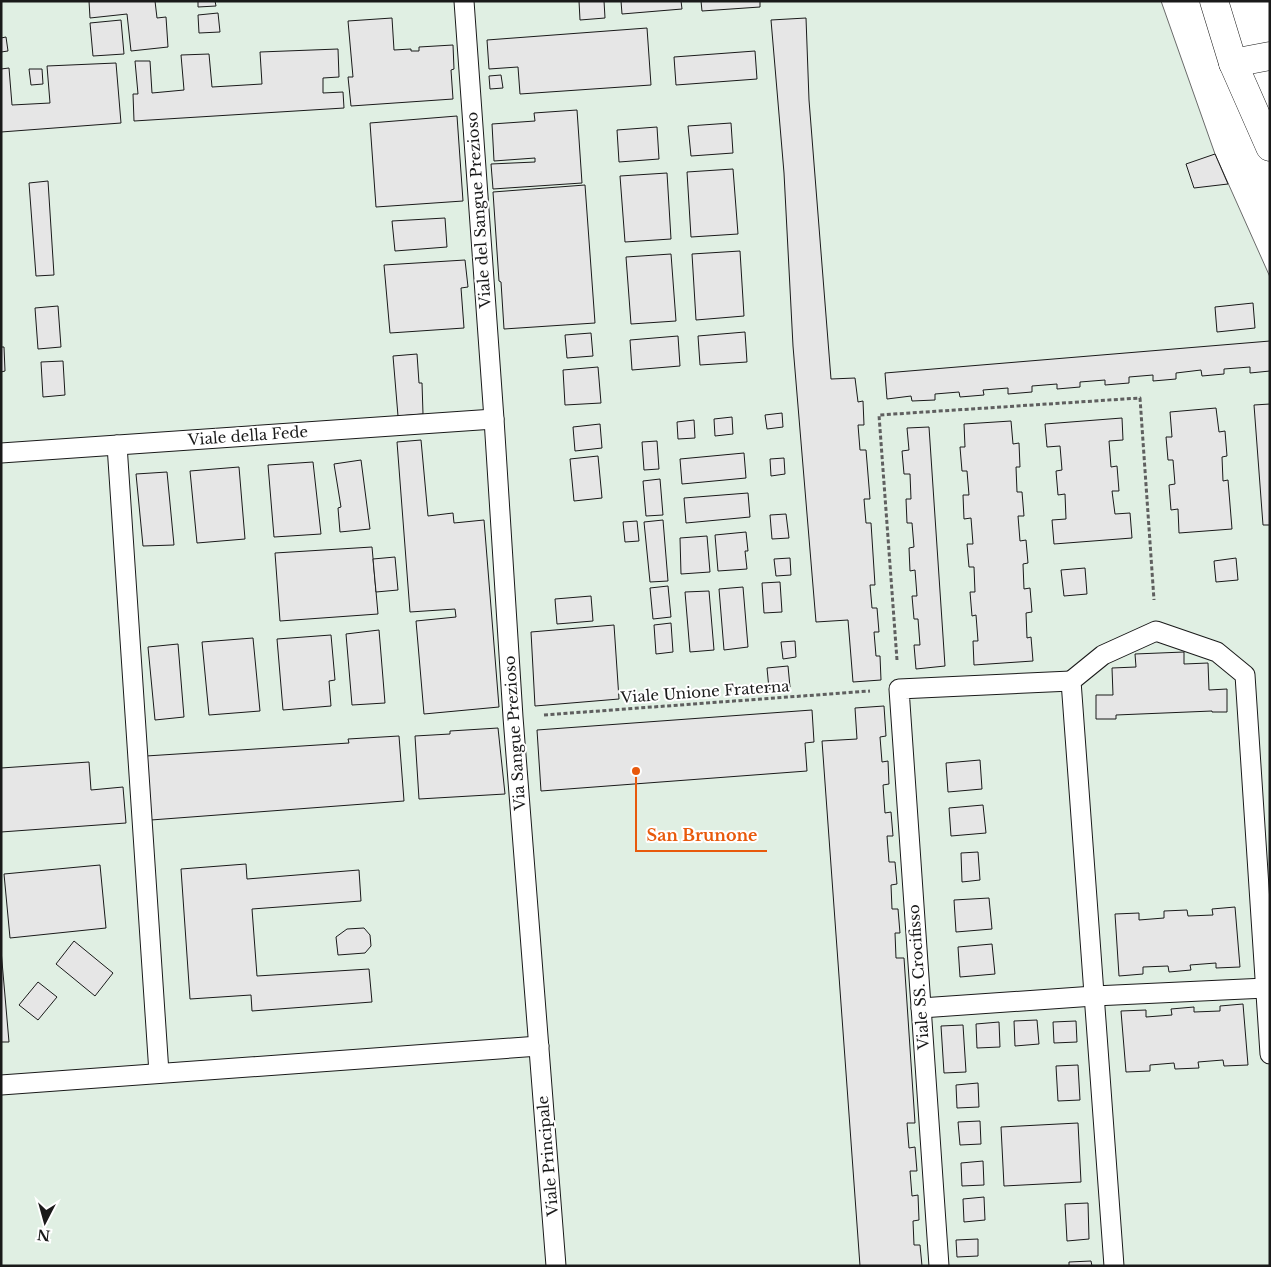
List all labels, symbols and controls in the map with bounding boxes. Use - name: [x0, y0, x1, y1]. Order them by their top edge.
- street label: Viale del Sangue Prezioso: [462, 111, 495, 310]
- street label: Viale della Fede: [186, 422, 309, 449]
- street label: Via Sangue Prezioso: [500, 655, 529, 812]
- street label: Viale Unione Fraterna: [619, 676, 791, 707]
- callout: San Brunone: [636, 820, 767, 851]
- text: San Brunone: [647, 825, 757, 845]
- street label: Viale SS. Crocifisso: [904, 904, 933, 1051]
- street label: Viale Principale: [533, 1095, 562, 1218]
- north arrow: [20, 1197, 70, 1247]
- text: N: [36, 1225, 51, 1245]

